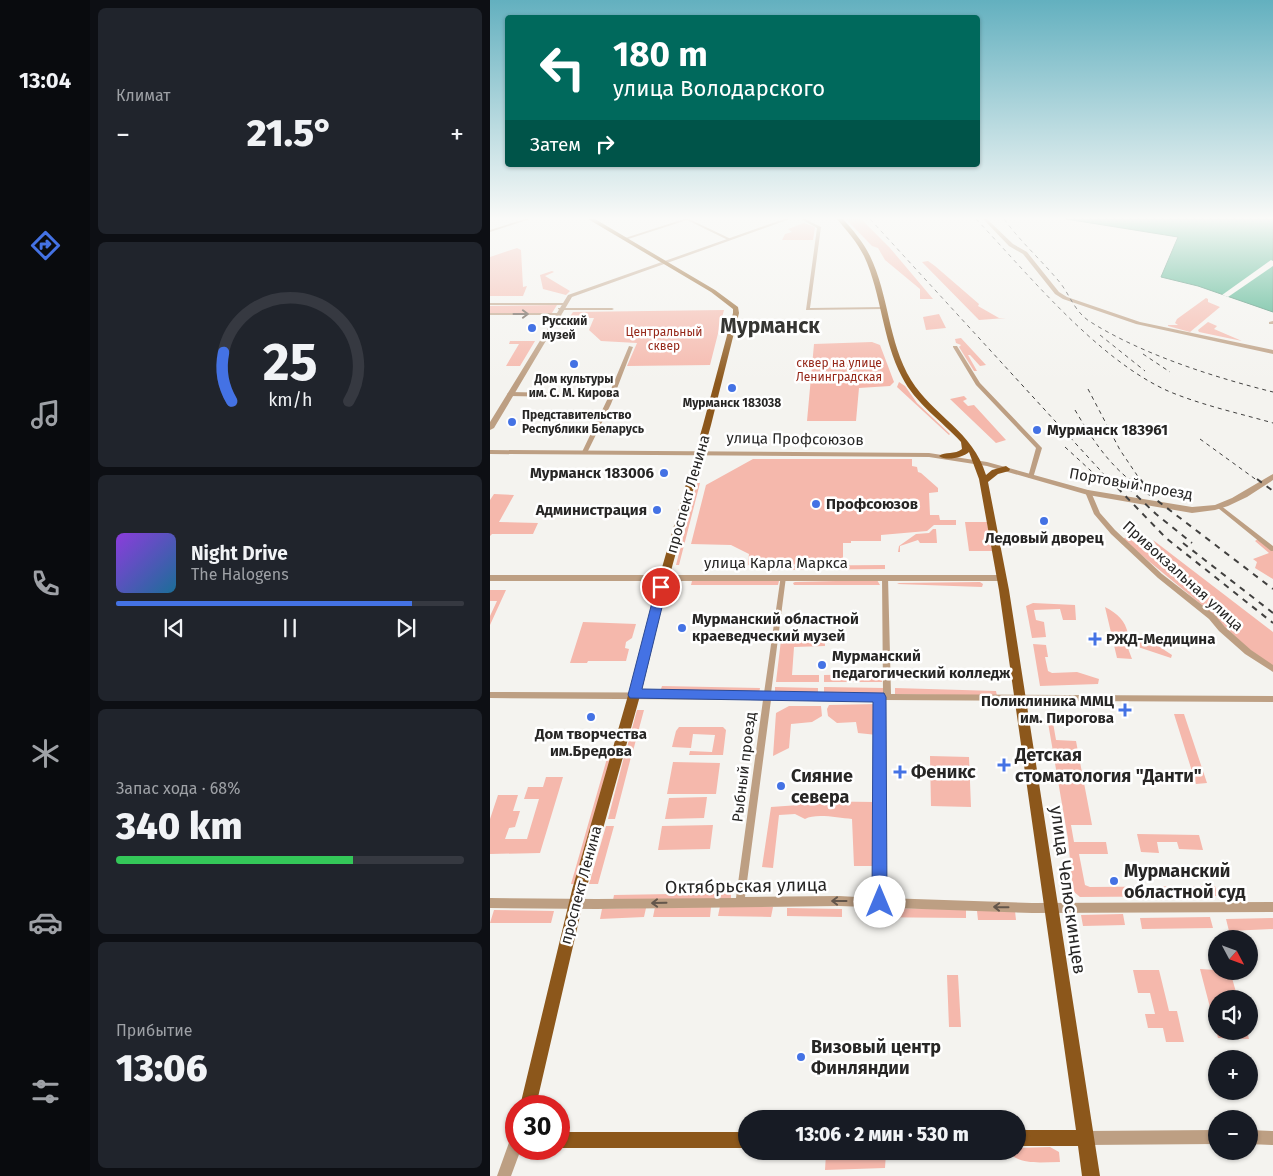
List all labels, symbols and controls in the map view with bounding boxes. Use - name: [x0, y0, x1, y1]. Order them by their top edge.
- text: 180 m: [613, 33, 708, 75]
- icon: left: [530, 35, 595, 100]
- text: 13:04: [19, 67, 71, 94]
- text: улица Володарского: [613, 75, 825, 102]
- text: Климат: [116, 86, 171, 105]
- text: 21.5°: [247, 110, 333, 156]
- text: −: [116, 118, 130, 151]
- text: +: [450, 118, 464, 151]
- icon: right: [591, 130, 619, 158]
- text: Затем: [530, 133, 581, 156]
- icon: directions: [28, 228, 63, 263]
- one-way arrow: [513, 309, 529, 319]
- district label: Мурманск: [720, 313, 820, 339]
- place label: Русский музей: [542, 314, 587, 342]
- marker: Русский музей: [526, 322, 538, 334]
- park label: Центральный сквер: [626, 325, 702, 353]
- text: 25: [263, 331, 317, 394]
- park label: сквер на улице Ленинградская: [796, 356, 882, 384]
- marker: Дом культуры им. С. М. Кирова: [568, 358, 580, 370]
- place label: Дом культуры им. С. М. Кирова: [529, 372, 620, 400]
- marker: Мурманск 183038: [726, 382, 738, 394]
- text: km/h: [268, 389, 312, 411]
- place label: Мурманск 183038: [683, 396, 781, 410]
- icon: music: [28, 397, 63, 432]
- place label: Представительство Республики Беларусь: [522, 408, 645, 436]
- marker: Представительство Республики Беларусь: [506, 416, 518, 428]
- place label: Мурманск 183961: [1047, 421, 1168, 439]
- marker: Мурманск 183961: [1031, 424, 1043, 436]
- street label: улица Профсоюзов: [726, 429, 864, 449]
- street label: проспект Ленина: [662, 433, 714, 555]
- place label: Мурманск 183006: [530, 464, 655, 482]
- street label: Портовый проезд: [1068, 464, 1194, 504]
- marker: Мурманск 183006: [658, 467, 670, 479]
- place label: Профсоюзов: [826, 495, 918, 513]
- marker: Профсоюзов: [810, 498, 822, 510]
- place label: Администрация: [535, 501, 647, 519]
- marker: Администрация: [651, 504, 663, 516]
- marker: Ледовый дворец: [1038, 515, 1050, 527]
- street label: Привокзальная улица: [1119, 517, 1247, 635]
- place label: Ледовый дворец: [985, 529, 1103, 547]
- text: Night Drive: [191, 542, 288, 565]
- street label: улица Карла Маркса: [704, 554, 848, 572]
- text: The Halogens: [191, 565, 289, 584]
- icon: phone: [28, 566, 63, 601]
- pin: [640, 566, 682, 608]
- icon: arrive: [647, 573, 675, 601]
- place label: Мурманский областной краеведческий музей: [692, 610, 859, 645]
- icon: previous: [160, 614, 188, 642]
- icon: pause: [276, 614, 304, 642]
- icon: next: [392, 614, 420, 642]
- marker: Мурманский областной краеведческий музей: [676, 622, 688, 634]
- place label: РЖД-Медицина: [1106, 630, 1215, 648]
- marker: РЖД-Медицина: [1088, 632, 1102, 646]
- place label: Мурманский педагогический колледж: [832, 647, 1011, 682]
- marker: Мурманский педагогический колледж: [816, 659, 828, 671]
- place label: Поликлиника ММЦ им. Пирогова: [981, 692, 1115, 727]
- marker: Поликлиника ММЦ им. Пирогова: [1118, 703, 1132, 717]
- marker: Дом творчества им.Бредова: [585, 711, 597, 723]
- street label: Рыбный проезд: [728, 711, 760, 823]
- place label: Дом творчества им.Бредова: [534, 725, 647, 760]
- icon: climate: [28, 736, 63, 771]
- place label: Детская стоматология "Данти": [1014, 744, 1202, 787]
- marker: Детская стоматология "Данти": [997, 758, 1011, 772]
- place label: Феникс: [911, 761, 976, 783]
- place label: Сияние севера: [791, 765, 853, 808]
- marker: Феникс: [893, 765, 907, 779]
- text: Запас хода · 68%: [116, 779, 240, 798]
- marker: Сияние севера: [775, 780, 787, 792]
- text: 340 km: [116, 803, 242, 849]
- street label: улица Челюскинцев: [1045, 804, 1091, 976]
- street label: проспект Ленина: [556, 824, 606, 946]
- place label: Мурманский областной суд: [1124, 860, 1245, 903]
- street label: Октябрьская улица: [665, 874, 827, 898]
- position arrow: [853, 875, 905, 927]
- marker: Мурманский областной суд: [1108, 875, 1120, 887]
- one-way arrow: [831, 896, 848, 906]
- one-way arrow: [651, 898, 668, 908]
- one-way arrow: [993, 902, 1010, 912]
- icon: car: [28, 905, 63, 940]
- north arrow: [1208, 930, 1258, 980]
- map controls: [1208, 930, 1258, 1160]
- button: sound: [1208, 990, 1258, 1040]
- text: Прибытие: [116, 1021, 192, 1040]
- place label: Визовый центр Финляндии: [811, 1036, 941, 1079]
- text: 13:06: [116, 1045, 207, 1091]
- button: +: [1208, 1050, 1258, 1100]
- marker: Визовый центр Финляндии: [795, 1051, 807, 1063]
- icon: filters: [28, 1074, 63, 1109]
- speed limit sign: 30: [505, 1095, 570, 1160]
- button: −: [1208, 1110, 1258, 1160]
- text: 13:06 · 2 мин · 530 m: [795, 1123, 969, 1146]

